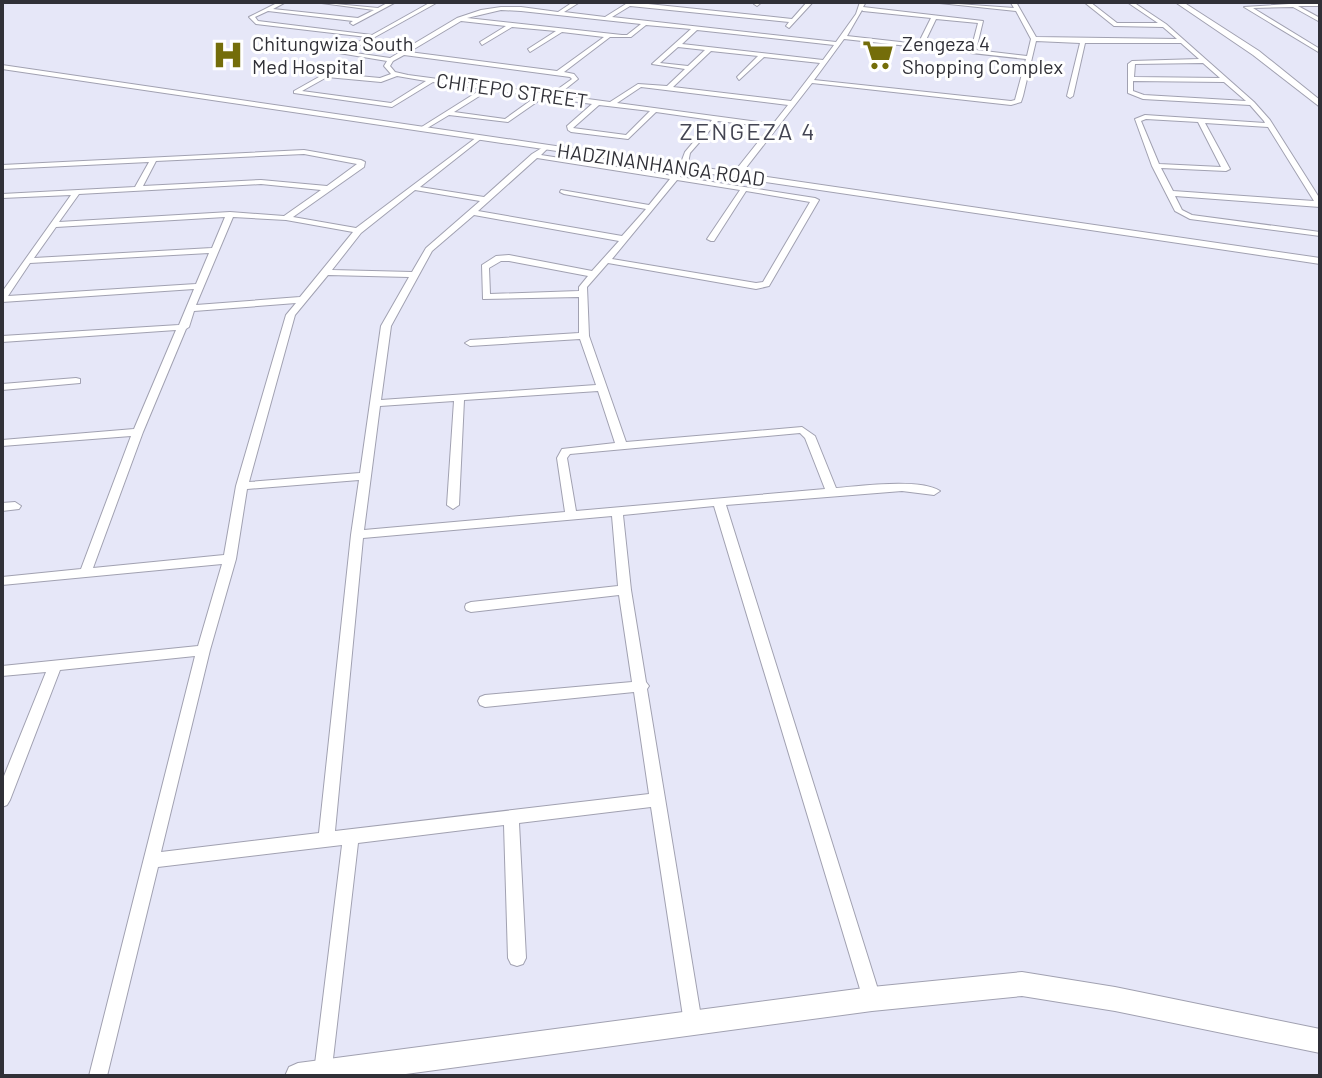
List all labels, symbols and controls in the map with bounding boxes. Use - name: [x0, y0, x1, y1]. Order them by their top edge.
- place label: Chitungwiza South Med Hospital: [252, 31, 414, 78]
- place label: Zengeza 4 Shopping Complex: [902, 31, 1063, 78]
- hospital icon: Chitungwiza South Med Hospital: [211, 38, 245, 72]
- supermarket icon: Zengeza 4 Shopping Complex: [861, 38, 895, 72]
- street label: CHITEPO STREET: [435, 68, 589, 113]
- district label: ZENGEZA 4: [680, 116, 816, 145]
- street label: HADZINANHANGA ROAD: [556, 138, 767, 190]

